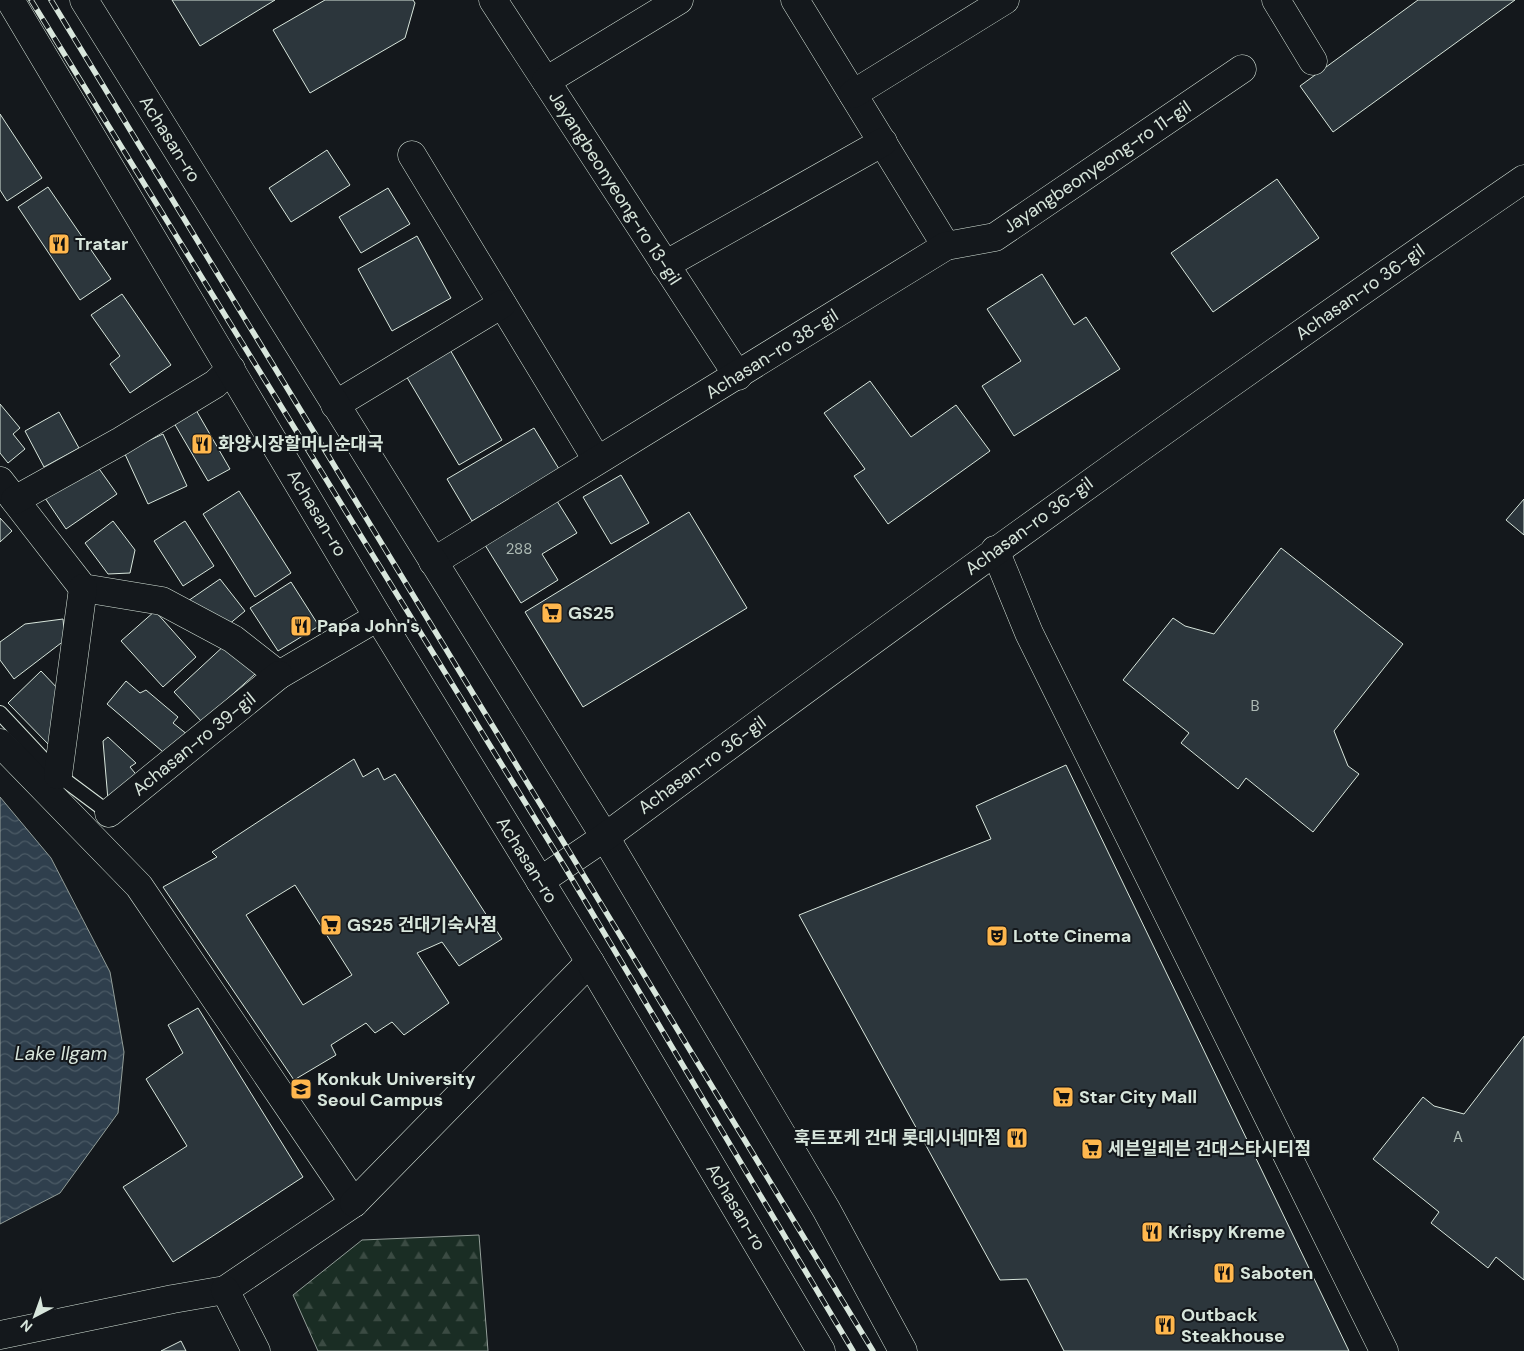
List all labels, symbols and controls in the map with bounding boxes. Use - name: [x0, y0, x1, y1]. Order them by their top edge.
- street label: Jayangbeonyeong-ro 13-gil: [543, 86, 687, 290]
- street label: Achasan-ro: [134, 91, 206, 187]
- street label: Jayangbeonyeong-ro 11-gil: [998, 95, 1196, 239]
- restaurant icon: Tratar: [47, 232, 71, 256]
- place label: Tratar: [75, 232, 128, 256]
- street label: Achasan-ro 36-gil: [1291, 238, 1429, 346]
- street label: Achasan-ro 38-gil: [701, 303, 843, 405]
- restaurant icon: 화양시장할머니순대국: [190, 432, 214, 456]
- place label: 화양시장할머니순대국: [218, 432, 384, 456]
- street label: Achasan-ro: [282, 465, 352, 561]
- street label: Achasan-ro 36-gil: [960, 471, 1098, 581]
- house number: 288: [506, 539, 532, 559]
- supermarket icon: GS25: [540, 601, 564, 625]
- place label: GS25: [568, 601, 614, 625]
- restaurant icon: Papa John's: [289, 614, 313, 638]
- place label: Papa John's: [317, 614, 420, 638]
- street label: Achasan-ro 39-gil: [127, 687, 261, 801]
- house number: B: [1250, 696, 1260, 716]
- street label: Achasan-ro 36-gil: [633, 710, 771, 820]
- street label: Achasan-ro: [491, 812, 563, 908]
- supermarket icon: GS25 건대기숙사점: [319, 913, 343, 937]
- place label: GS25 건대기숙사점: [347, 913, 497, 937]
- theatre icon: Lotte Cinema: [985, 924, 1009, 948]
- place label: Lotte Cinema: [1013, 924, 1131, 948]
- water label: Lake Ilgam: [15, 1041, 107, 1066]
- place label: Konkuk University Seoul Campus: [317, 1067, 476, 1112]
- school or university icon: Konkuk University Seoul Campus: [289, 1077, 313, 1101]
- supermarket icon: Star City Mall: [1051, 1085, 1075, 1109]
- place label: Star City Mall: [1079, 1085, 1197, 1109]
- place label: 훅트포케 건대 롯데시네마점: [794, 1126, 1001, 1150]
- restaurant icon: 훅트포케 건대 롯데시네마점: [1005, 1126, 1029, 1150]
- house number: A: [1453, 1127, 1463, 1147]
- supermarket icon: 세븐일레븐 건대스타시티점: [1080, 1137, 1104, 1161]
- place label: 세븐일레븐 건대스타시티점: [1108, 1137, 1311, 1161]
- street label: Achasan-ro: [701, 1159, 771, 1255]
- restaurant icon: Krispy Kreme: [1140, 1220, 1164, 1244]
- place label: Krispy Kreme: [1168, 1220, 1285, 1244]
- restaurant icon: Saboten: [1212, 1261, 1236, 1285]
- place label: Saboten: [1240, 1261, 1313, 1285]
- north arrow: [10, 1291, 60, 1341]
- place label: Outback Steakhouse: [1181, 1303, 1285, 1348]
- restaurant icon: Outback Steakhouse: [1153, 1313, 1177, 1337]
- text: N: [17, 1316, 36, 1336]

